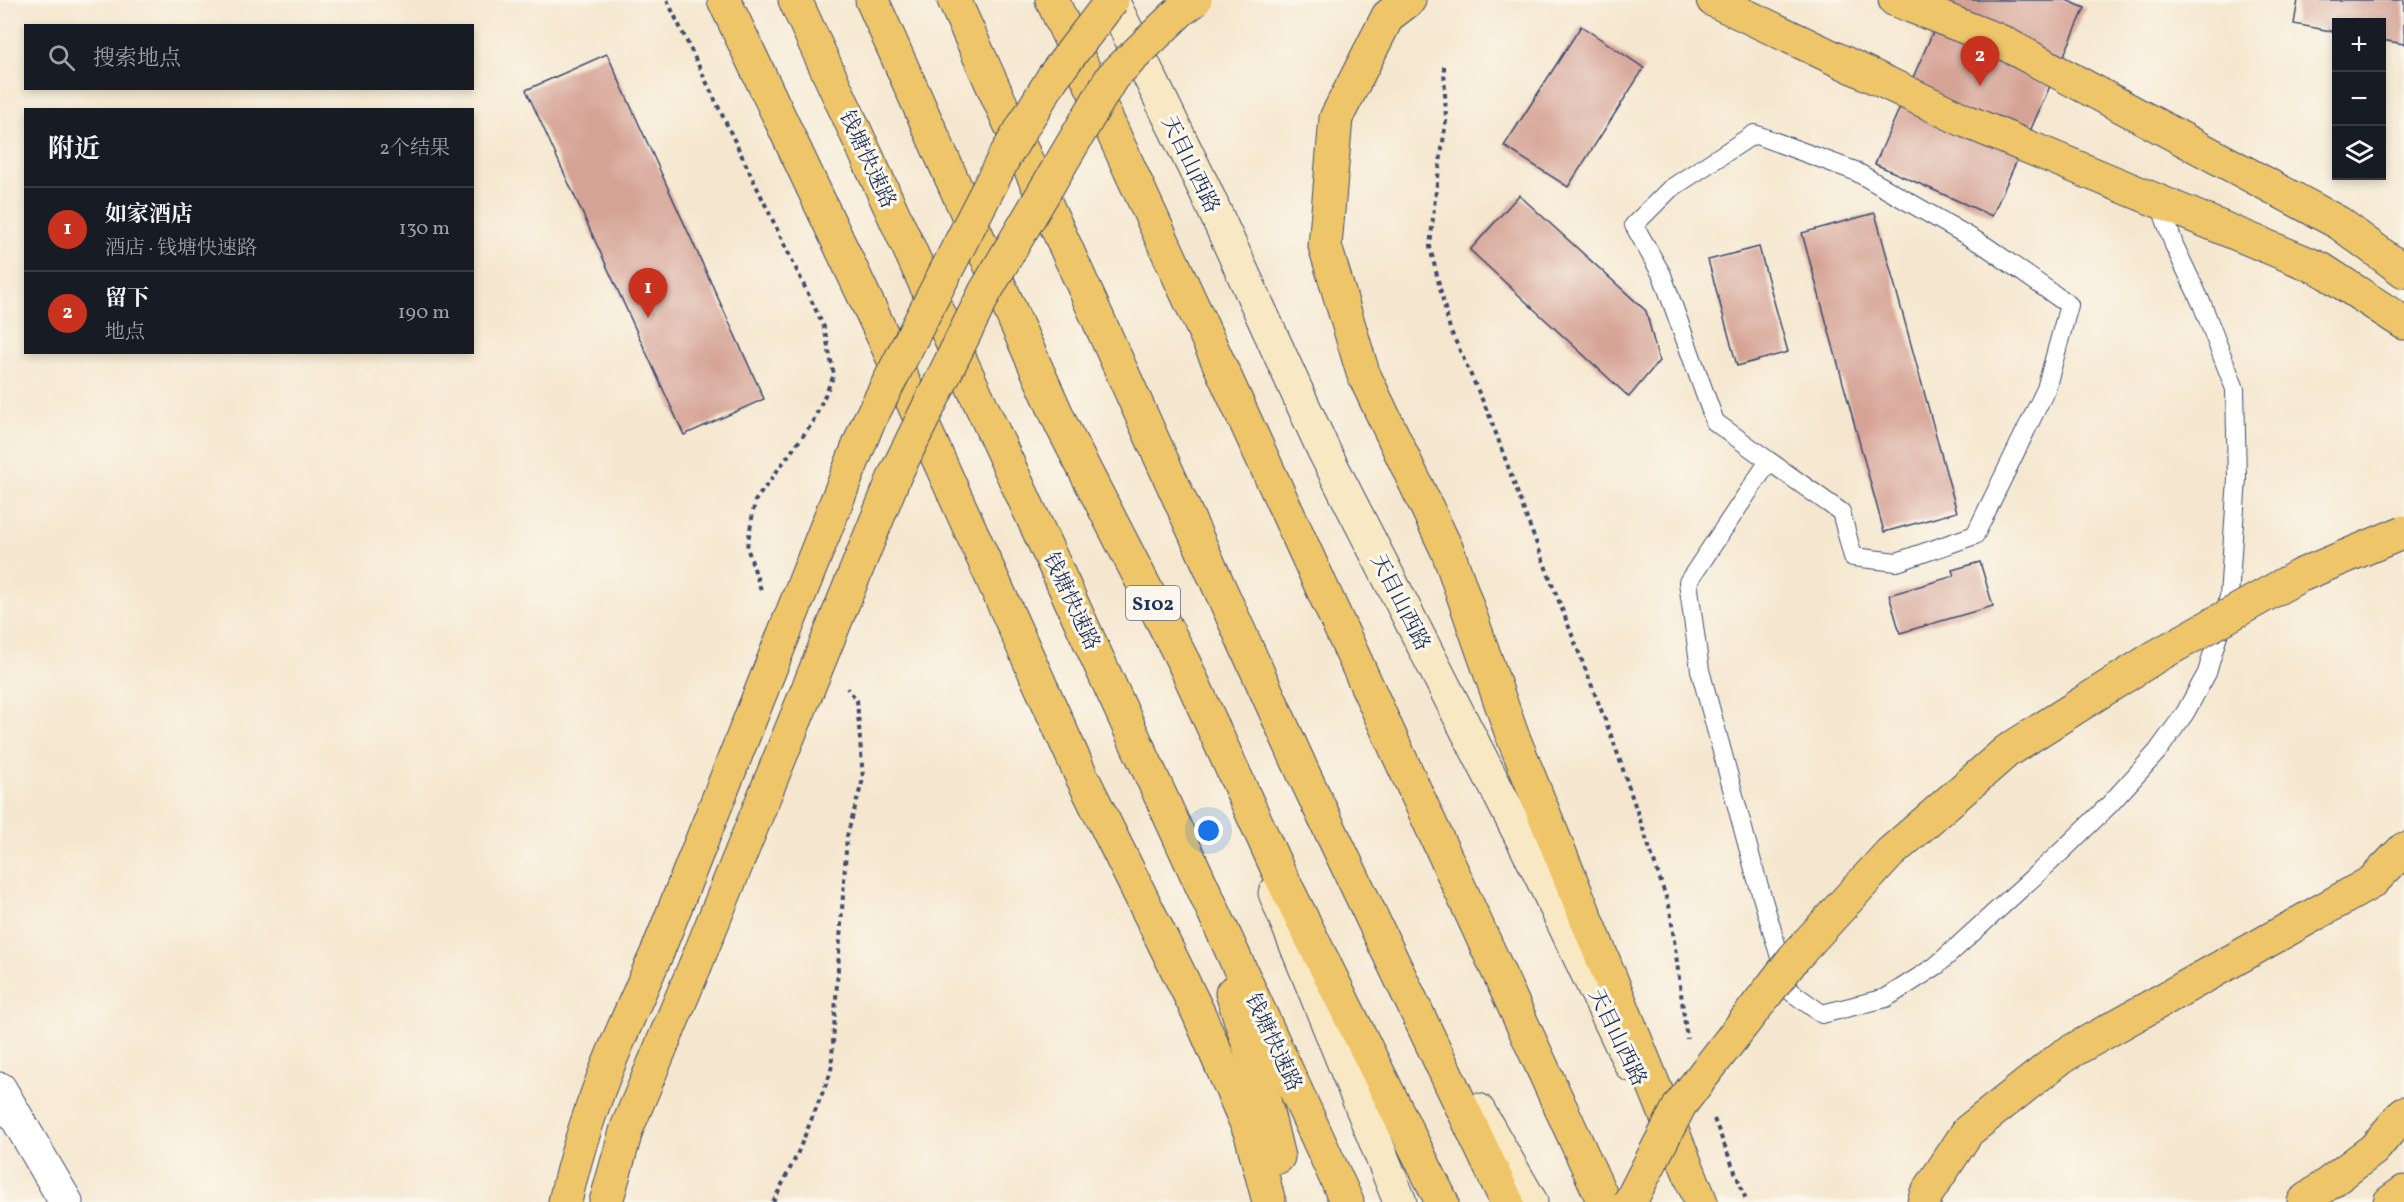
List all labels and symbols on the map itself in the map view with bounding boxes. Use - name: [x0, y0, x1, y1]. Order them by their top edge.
- pin: 2: [1960, 36, 2000, 86]
- street label: 钱塘快速路: [831, 106, 902, 213]
- street label: 天目山西路: [1154, 111, 1226, 218]
- pin: 1: [628, 268, 668, 318]
- street label: 钱塘快速路: [1035, 548, 1106, 655]
- street label: 天目山西路: [1363, 549, 1436, 656]
- road number: S102: [1126, 586, 1180, 620]
- your location: [1194, 816, 1223, 845]
- street label: 天目山西路: [1581, 984, 1653, 1091]
- street label: 钱塘快速路: [1237, 989, 1308, 1096]

